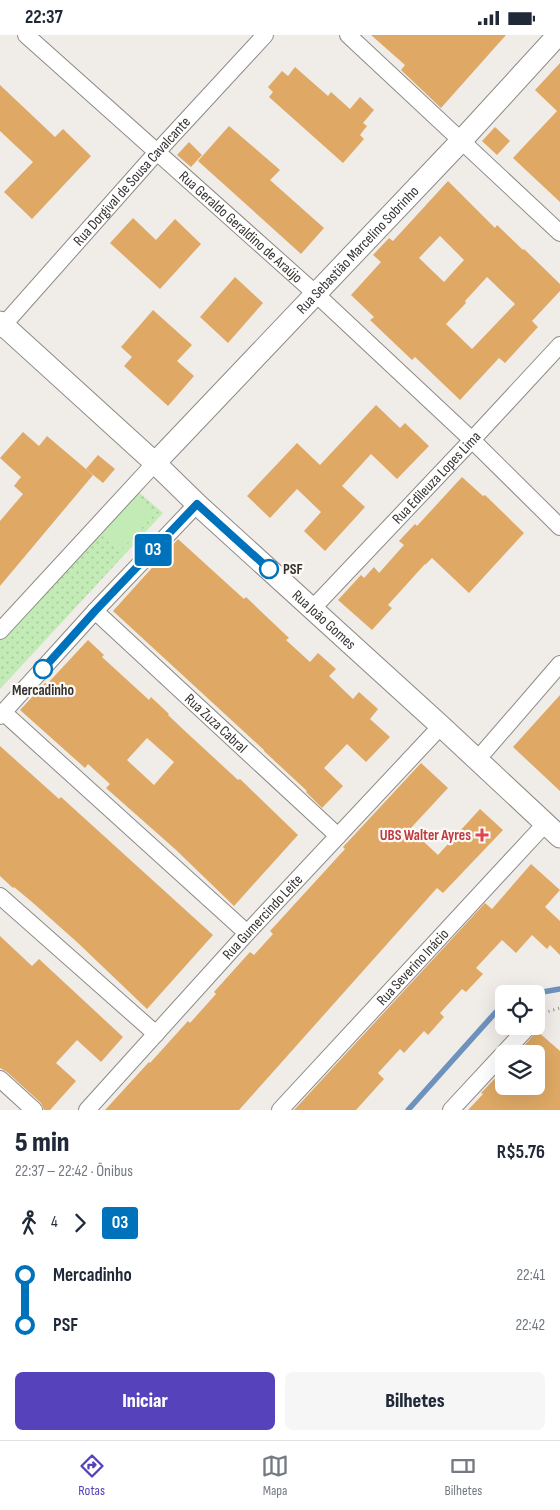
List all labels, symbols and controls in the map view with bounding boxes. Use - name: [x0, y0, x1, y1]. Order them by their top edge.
- text: 22:37: [25, 6, 63, 29]
- street label: Rua Dorgival de Sousa Cavalcante: [69, 113, 195, 250]
- street label: Rua Geraldo Geraldino de Araújo: [175, 167, 306, 287]
- street label: Rua Sebastião Marcelino Sobrinho: [293, 182, 423, 318]
- street label: Rua Edileuza Lopes Lima: [388, 427, 485, 528]
- line badge: 03: [130, 534, 176, 566]
- text: 03: [145, 539, 161, 560]
- marker: PSF: [259, 559, 279, 579]
- place label: PSF: [283, 560, 303, 579]
- street label: Rua João Gomes: [288, 586, 360, 654]
- marker: Mercadinho: [33, 659, 53, 679]
- place label: Mercadinho: [12, 681, 74, 700]
- street label: Rua Zuza Cabral: [180, 690, 251, 757]
- place label: UBS Walter Ayres: [380, 826, 471, 845]
- marker: UBS Walter Ayres: [475, 828, 489, 842]
- street label: Rua Gumercindo Leite: [219, 870, 307, 964]
- street label: Rua Severino Inácio: [373, 925, 453, 1010]
- map controls: [495, 985, 545, 1095]
- button: locate: [495, 985, 545, 1035]
- button: layers: [495, 1045, 545, 1095]
- text: 5 min: [15, 1126, 70, 1159]
- text: R$5.76: [497, 1141, 545, 1164]
- text: 22:37 – 22:42 · Ônibus: [15, 1162, 133, 1181]
- icon: walk: [15, 1209, 43, 1237]
- icon: forward: [66, 1209, 94, 1237]
- text: 03: [112, 1212, 128, 1233]
- text: 4: [51, 1213, 58, 1232]
- text: Mercadinho: [53, 1264, 132, 1287]
- text: 22:41: [516, 1266, 545, 1285]
- text: PSF: [53, 1314, 78, 1337]
- text: 22:42: [515, 1316, 545, 1335]
- button: Iniciar: [15, 1372, 275, 1430]
- button: Bilhetes: [285, 1372, 545, 1430]
- tab: Rotas: [78, 1452, 106, 1499]
- tab: Mapa: [261, 1452, 289, 1499]
- tab: Bilhetes: [444, 1452, 482, 1499]

